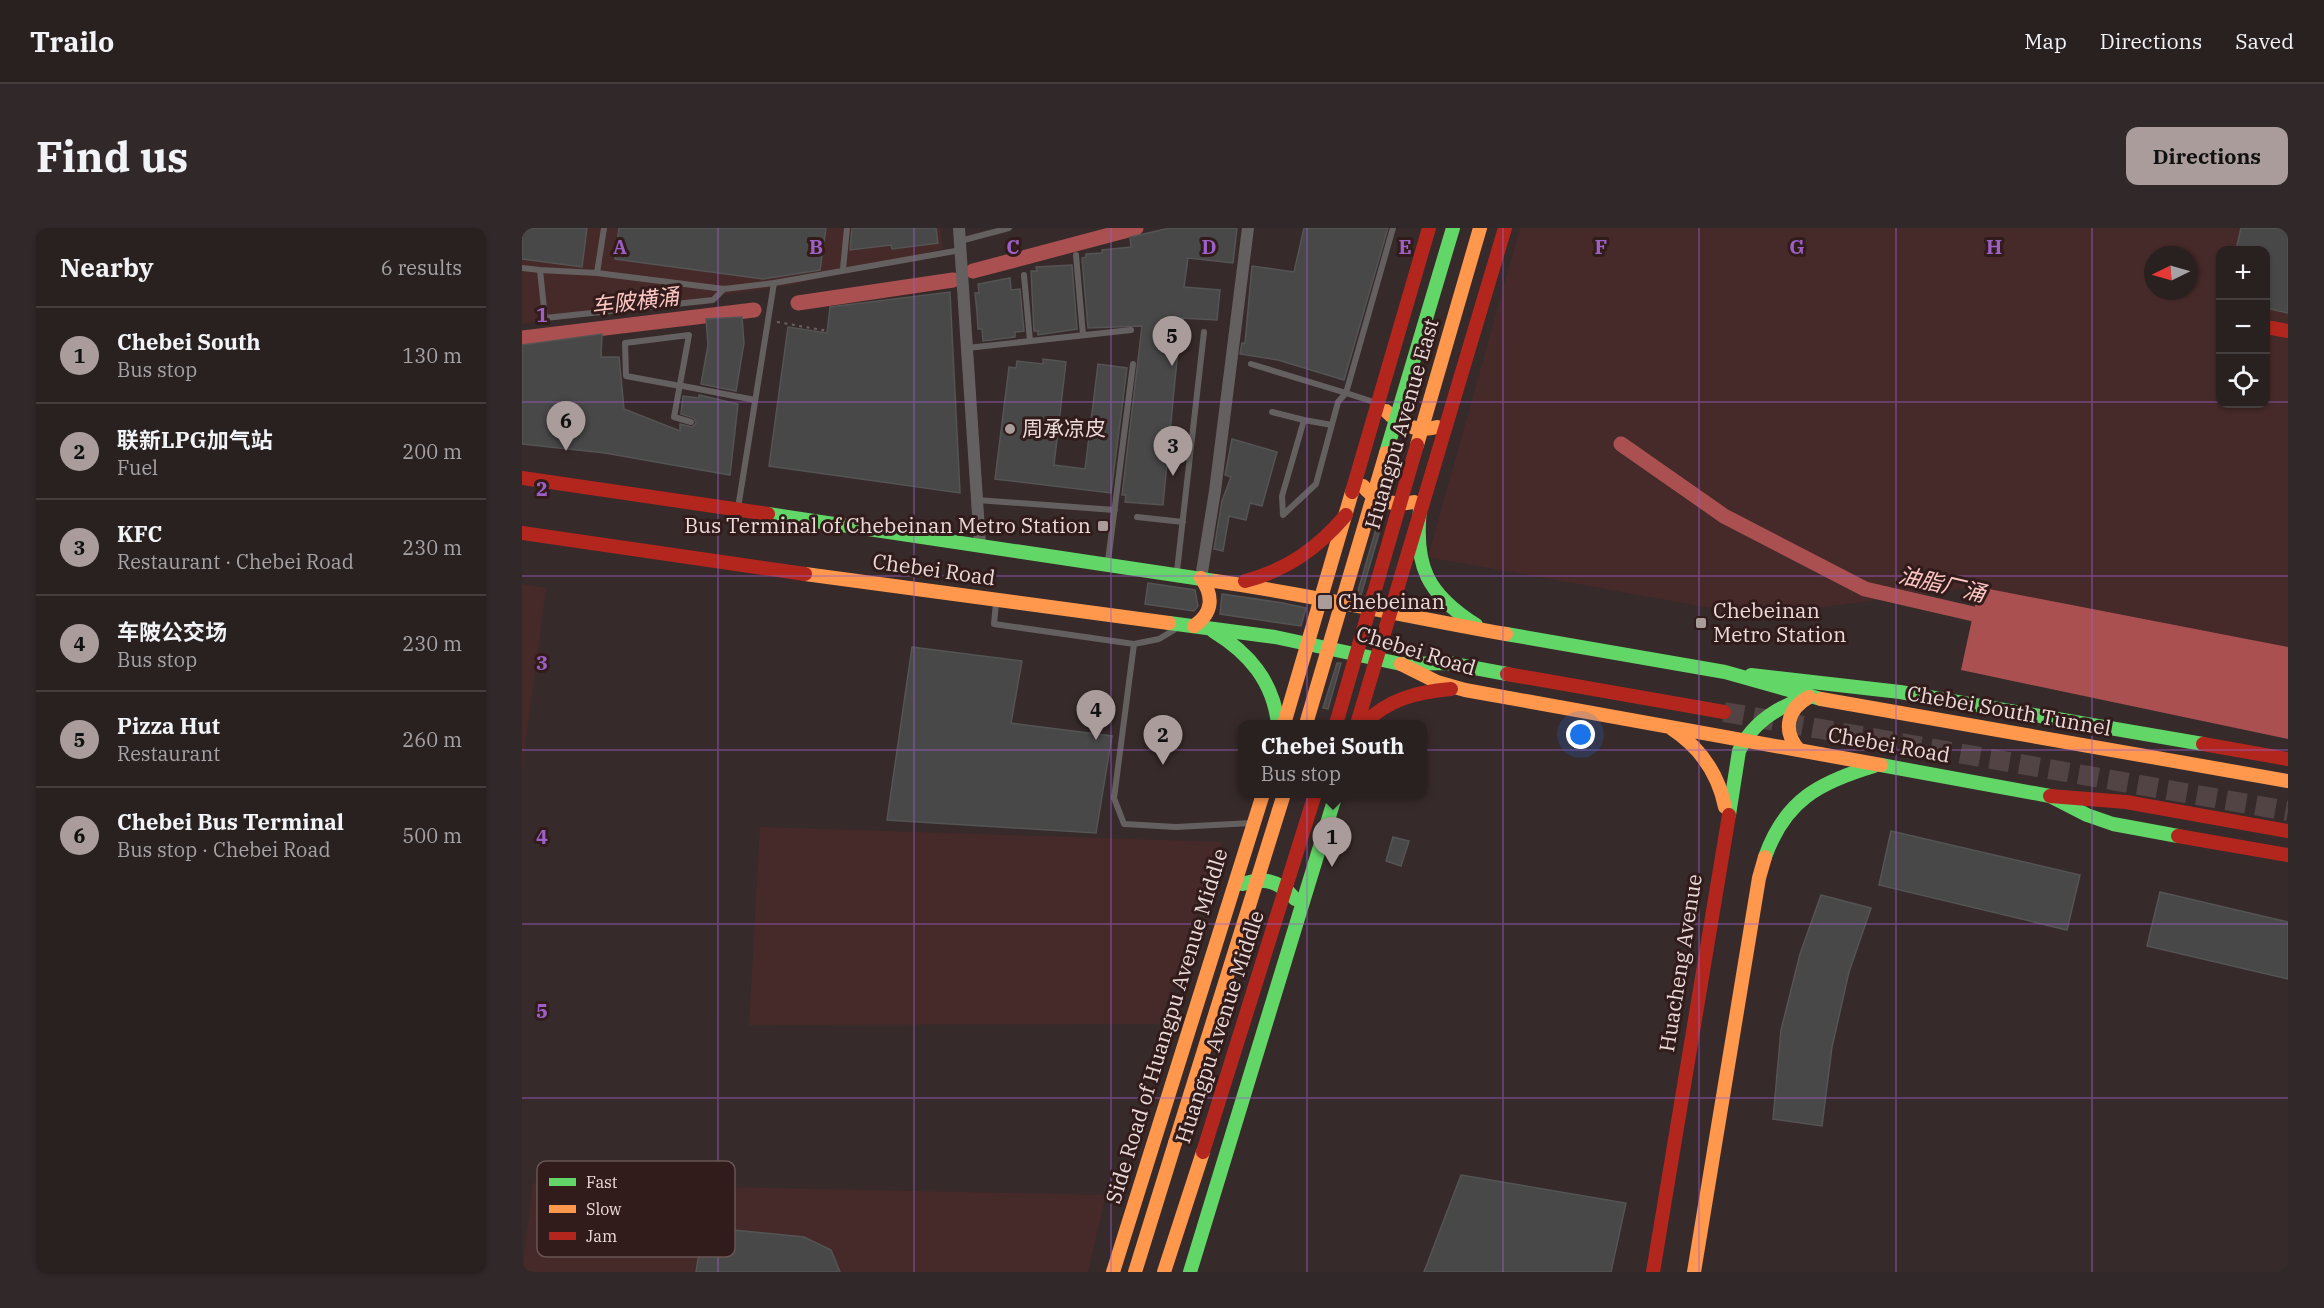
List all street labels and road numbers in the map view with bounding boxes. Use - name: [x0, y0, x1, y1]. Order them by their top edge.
- street label: Huangpu Avenue East: [1358, 315, 1445, 532]
- street label: Chebei Road: [871, 547, 998, 592]
- street label: Chebei Road: [1353, 619, 1480, 682]
- street label: Chebei South Tunnel: [1905, 678, 2113, 742]
- street label: Chebei Road: [1826, 719, 1953, 769]
- street label: Side Road of Huangpu Avenue Middle: [1101, 845, 1233, 1207]
- street label: Huacheng Avenue: [1652, 872, 1708, 1054]
- street label: Huangpu Avenue Middle: [1170, 907, 1270, 1147]

